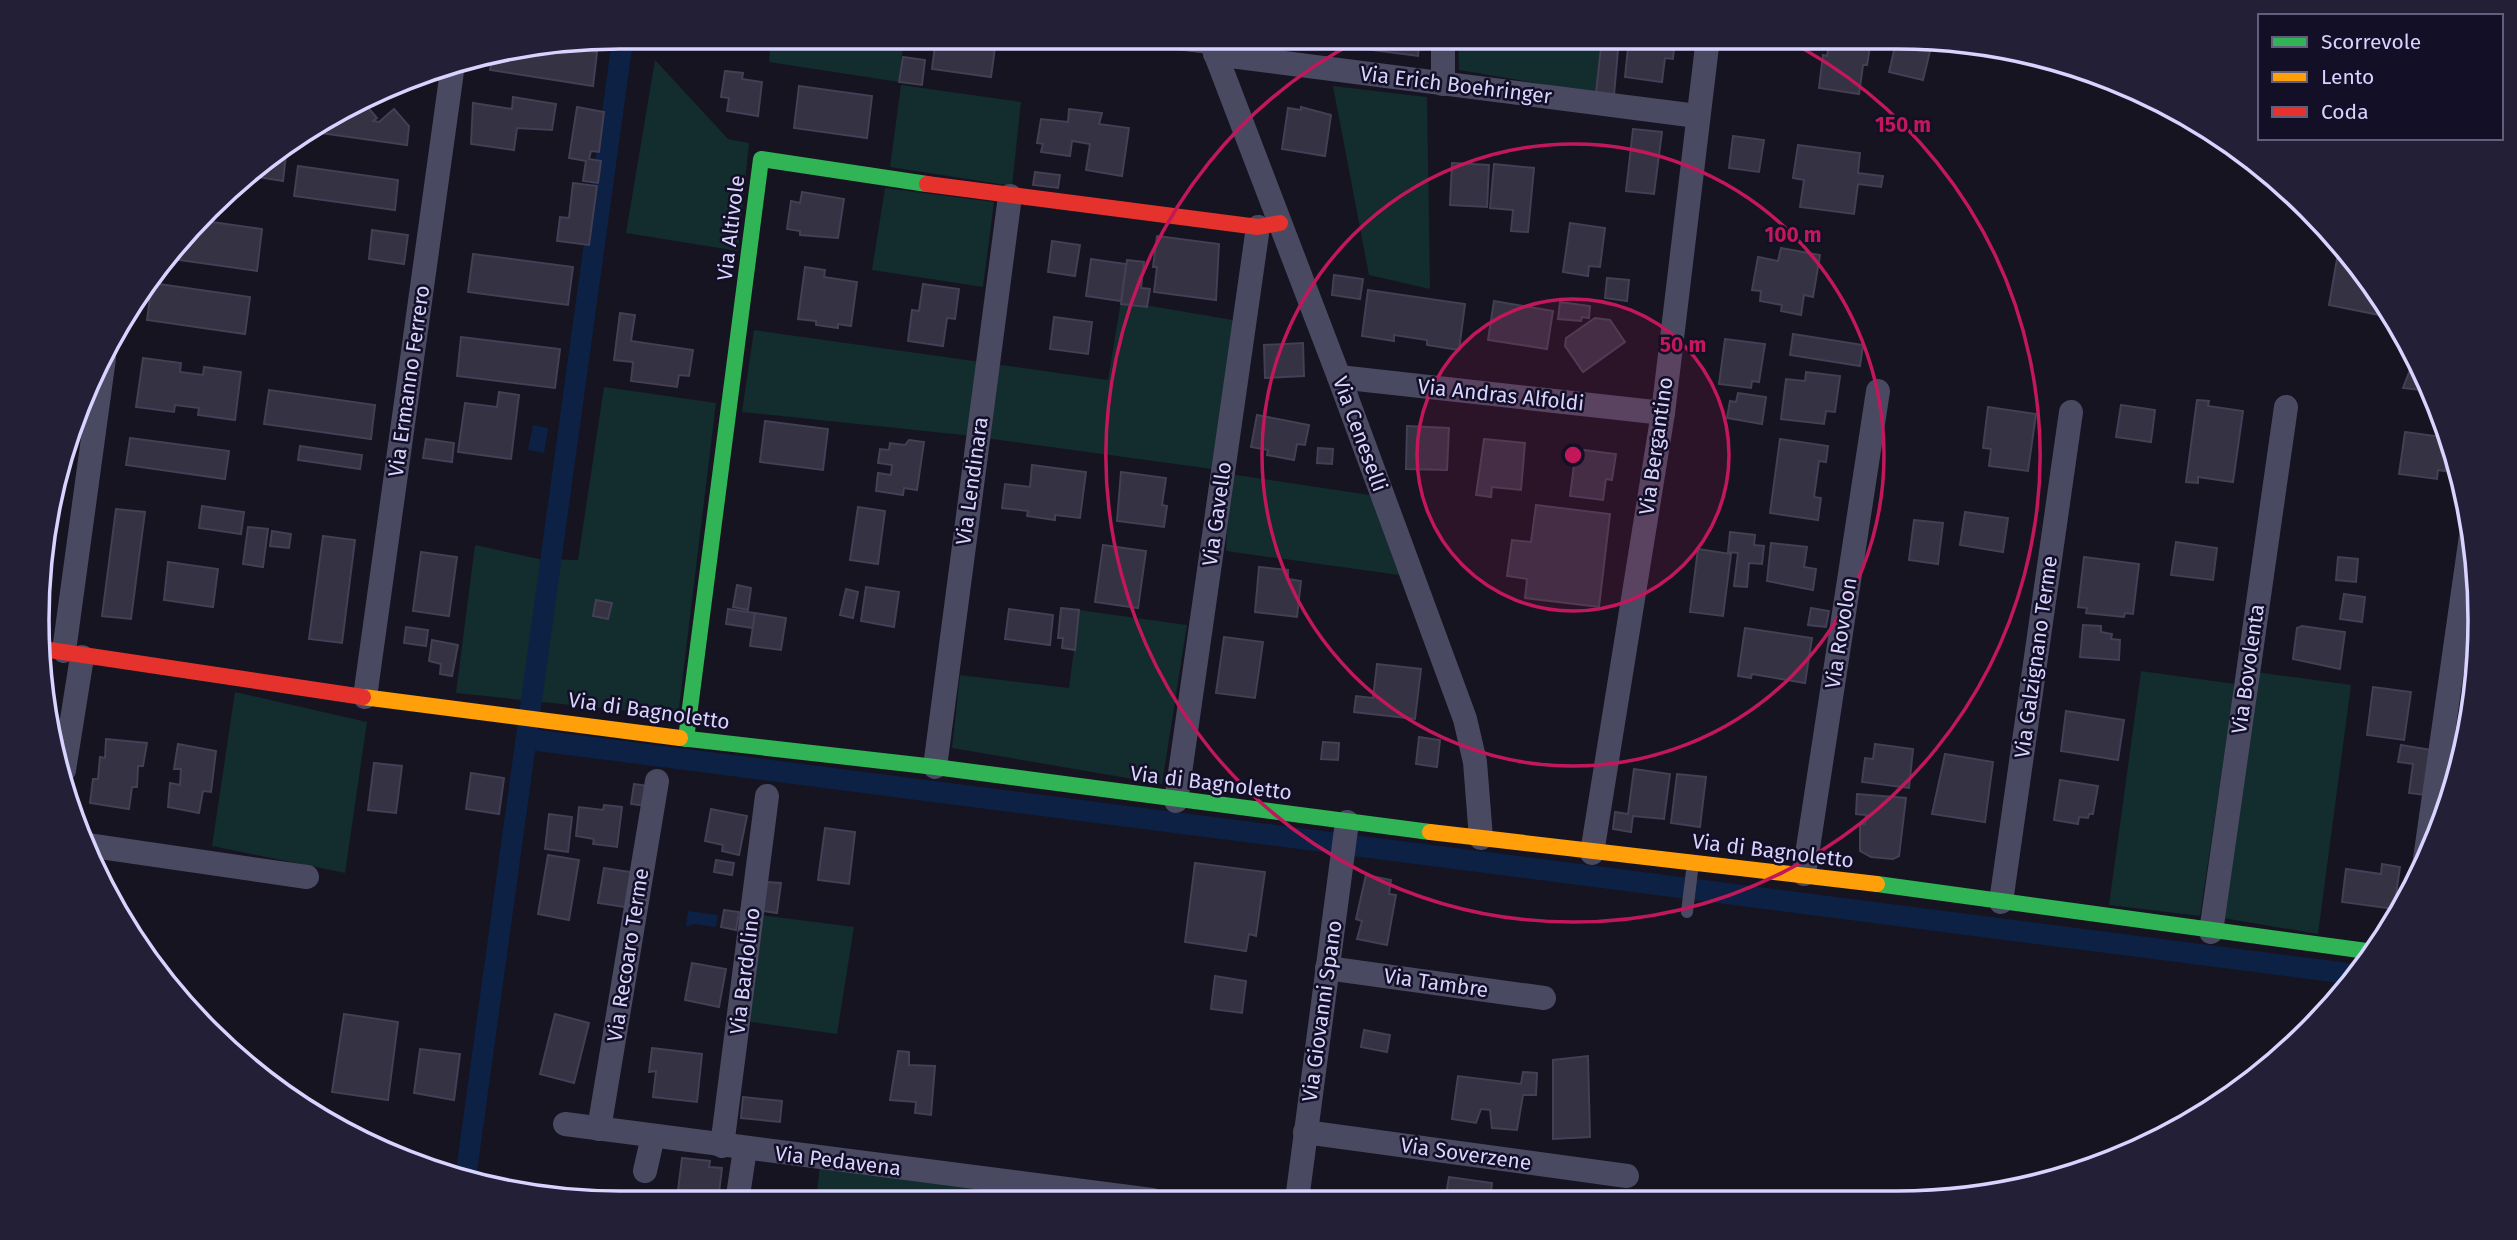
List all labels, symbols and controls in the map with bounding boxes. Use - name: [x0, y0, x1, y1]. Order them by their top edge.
- legend: [2258, 14, 2503, 140]
- text: Scorrevole: [2321, 29, 2421, 55]
- street label: Via Erich Boehringer: [1359, 60, 1553, 110]
- text: Lento: [2321, 64, 2374, 90]
- text: Coda: [2321, 99, 2369, 125]
- text: 150 m: [1875, 112, 1931, 138]
- street label: Via Altivole: [712, 174, 750, 282]
- text: 100 m: [1764, 222, 1822, 248]
- street label: Via Ermanno Ferrero: [383, 283, 435, 479]
- text: 50 m: [1660, 332, 1706, 358]
- street label: Via Ceneselli: [1327, 373, 1393, 495]
- street label: Via Andras Alfoldi: [1416, 373, 1586, 417]
- street label: Via Bergantino: [1633, 375, 1679, 517]
- street label: Via Lendinara: [950, 415, 994, 547]
- centre of rings: [1561, 443, 1585, 467]
- street label: Via Gavello: [1197, 460, 1237, 568]
- street label: Via Galzignano Terme: [2009, 554, 2063, 760]
- street label: Via Rovolon: [1819, 576, 1863, 690]
- street label: Via Bovolenta: [2226, 602, 2270, 736]
- street label: Via di Bagnoletto: [567, 687, 731, 735]
- street label: Via di Bagnoletto: [1129, 760, 1293, 806]
- street label: Via di Bagnoletto: [1691, 828, 1855, 874]
- street label: Via Recoaro Terme: [601, 866, 655, 1044]
- street label: Via Bardolino: [724, 906, 766, 1036]
- street label: Via Giovanni Spano: [1296, 918, 1348, 1104]
- street label: Via Tambre: [1382, 963, 1490, 1003]
- street label: Via Soverzene: [1399, 1132, 1533, 1176]
- street label: Via Pedavena: [774, 1140, 902, 1182]

